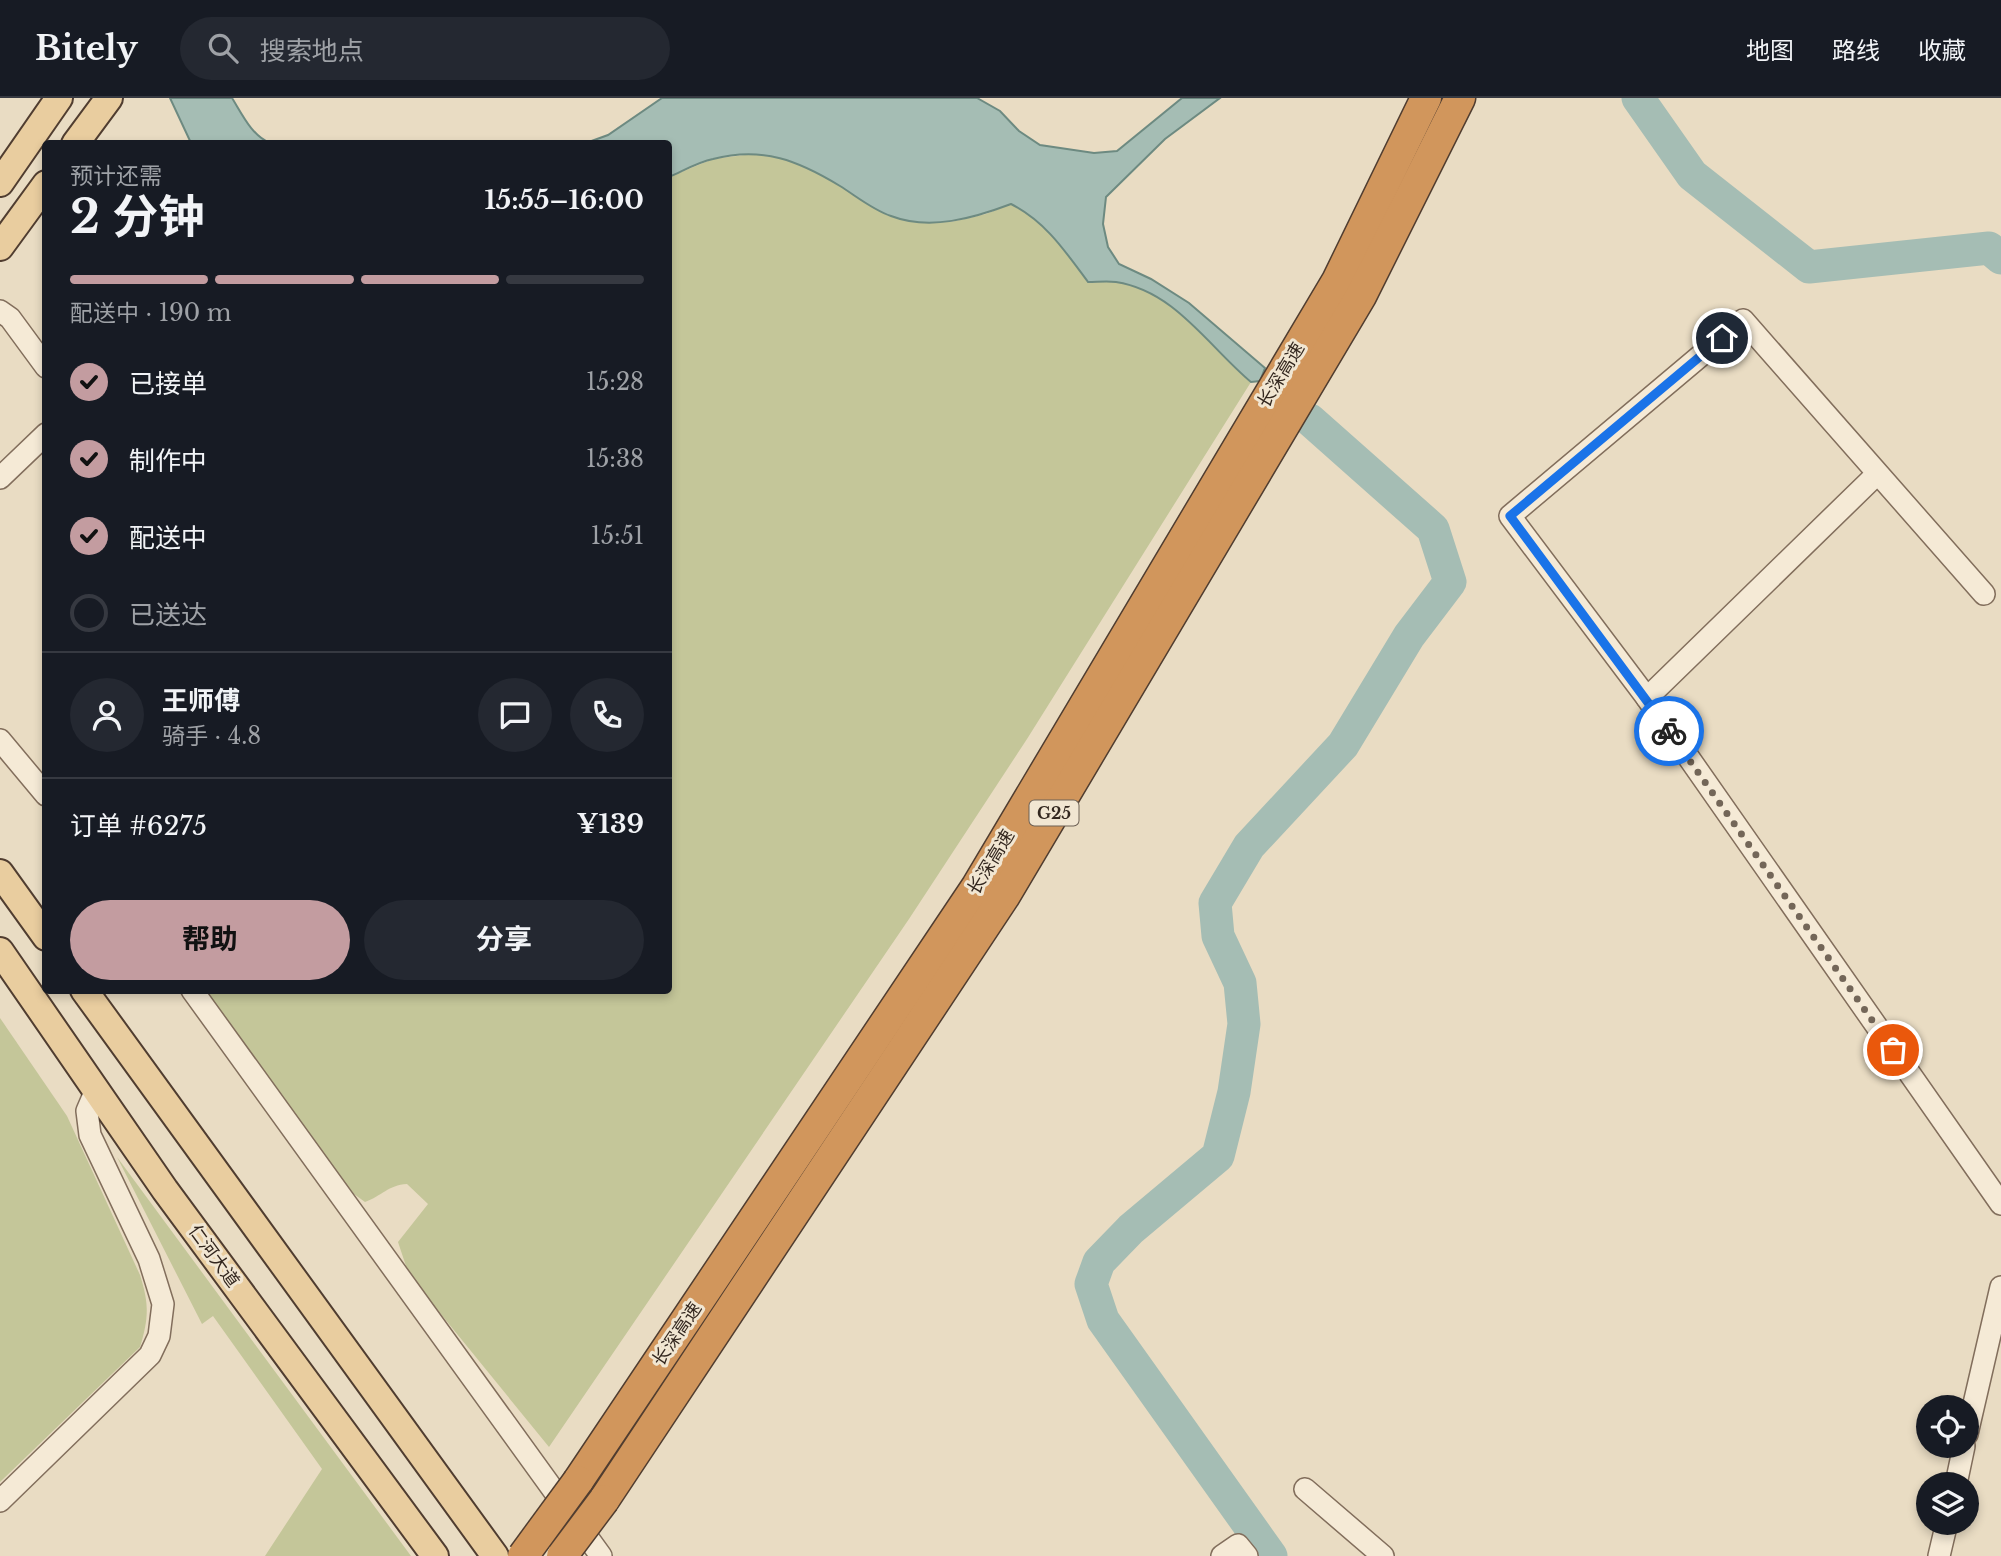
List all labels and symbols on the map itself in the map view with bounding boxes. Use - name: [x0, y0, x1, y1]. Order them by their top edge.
- pin: [1692, 308, 1752, 368]
- street label: 长深高速: [1253, 338, 1309, 412]
- courier: [1634, 696, 1704, 766]
- road number: G25: [1030, 800, 1078, 826]
- street label: 长深高速: [963, 825, 1019, 899]
- pin: [1863, 1020, 1923, 1080]
- street label: 仁河大道: [184, 1220, 244, 1292]
- street label: 长深高速: [648, 1298, 706, 1370]

